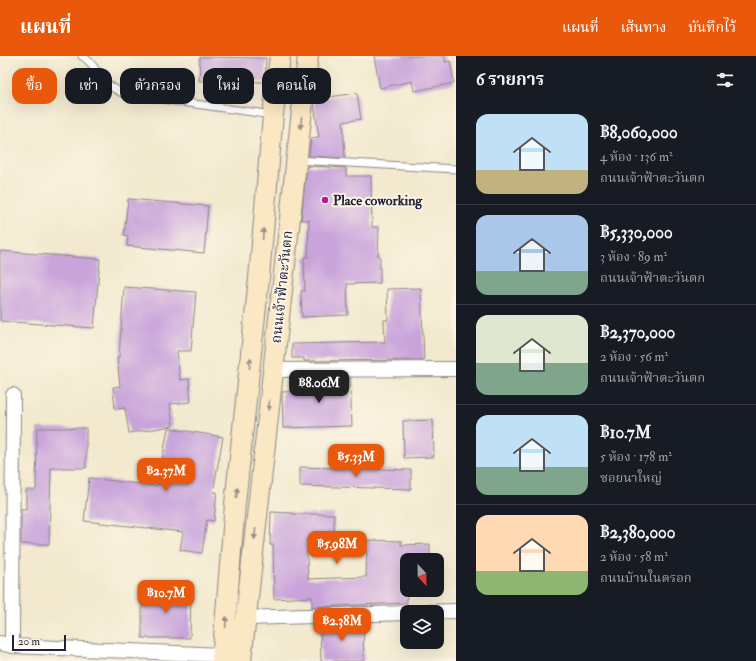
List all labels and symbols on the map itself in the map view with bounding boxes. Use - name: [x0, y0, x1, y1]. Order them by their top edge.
- one-way arrow: [298, 117, 304, 129]
- place label: Place coworking: [333, 192, 423, 210]
- marker: Place coworking: [320, 195, 330, 205]
- one-way arrow: [259, 228, 266, 240]
- street label: ถนนเจ้าฟ้าตะวันตก: [268, 230, 296, 344]
- one-way arrow: [247, 357, 253, 369]
- pin: ฿8.06M: [286, 370, 352, 404]
- one-way arrow: [266, 399, 272, 411]
- pin: ฿5.33M: [323, 444, 389, 478]
- pin: ฿2.37M: [133, 458, 199, 492]
- one-way arrow: [233, 487, 240, 499]
- one-way arrow: [252, 528, 258, 540]
- pin: ฿5.98M: [304, 531, 370, 565]
- north arrow: [400, 553, 444, 597]
- pin: ฿10.7M: [133, 580, 199, 614]
- pin: ฿2.38M: [309, 608, 375, 642]
- one-way arrow: [222, 616, 229, 628]
- scale bar: [12, 633, 66, 652]

